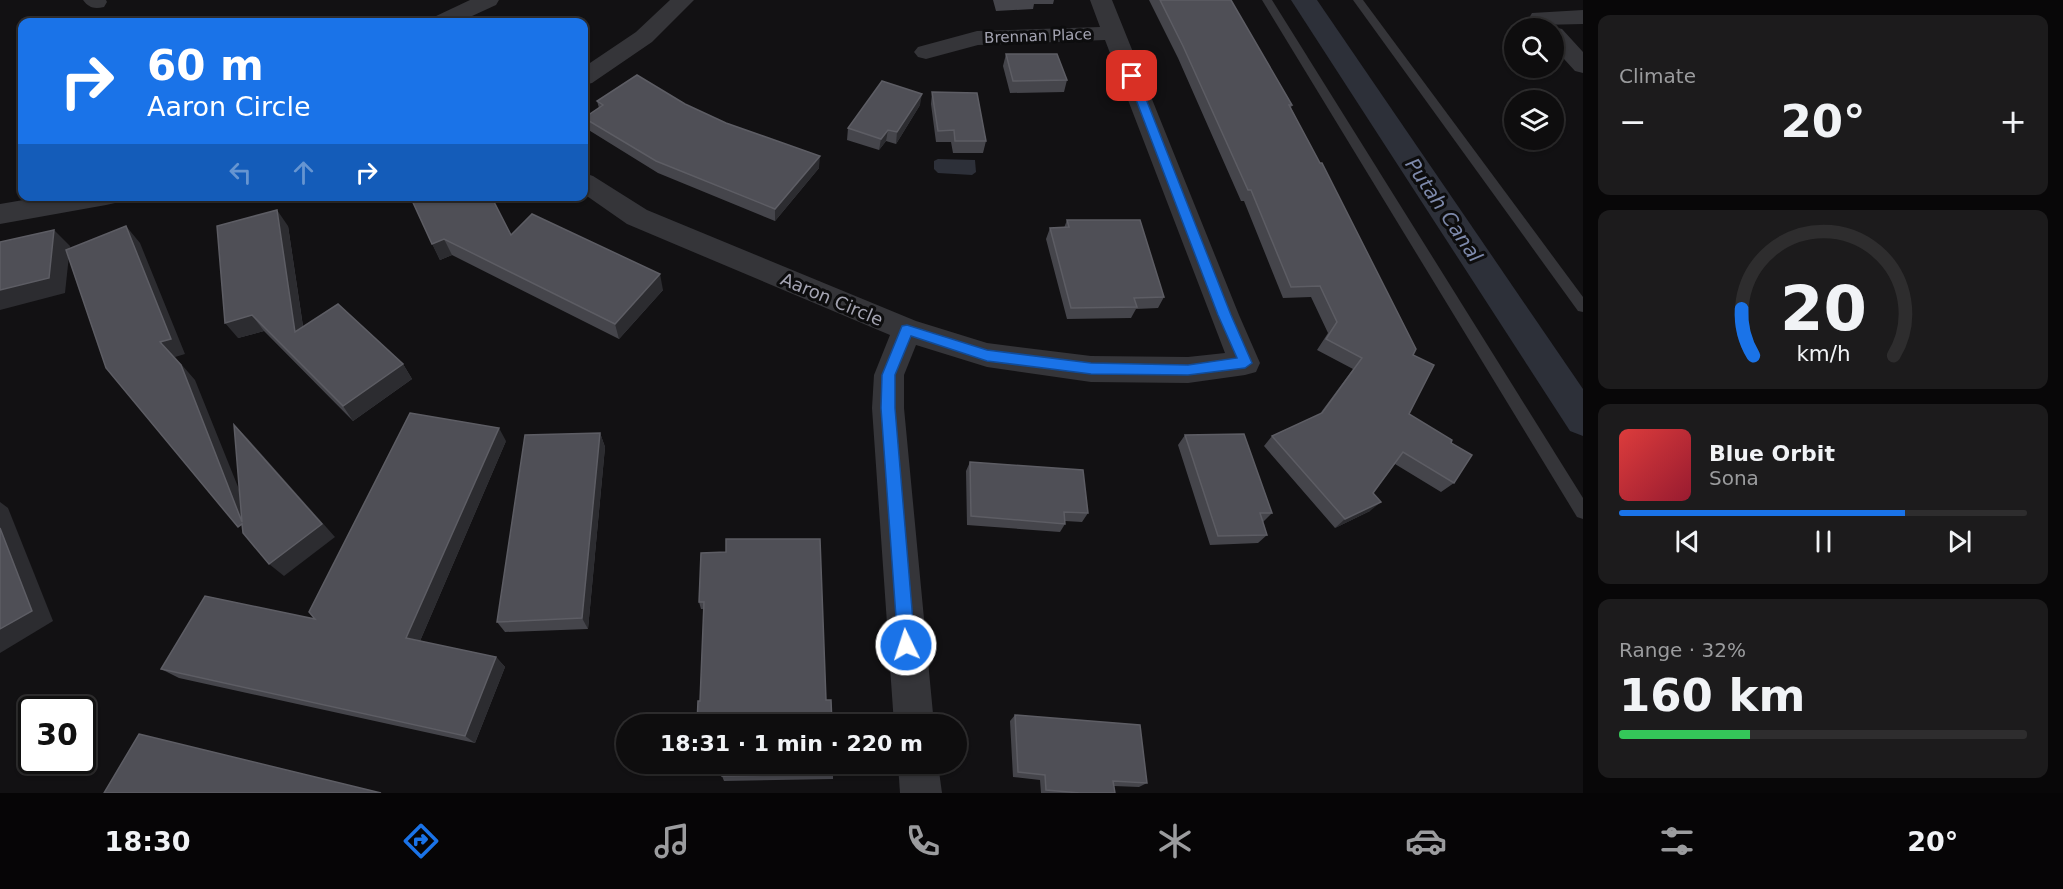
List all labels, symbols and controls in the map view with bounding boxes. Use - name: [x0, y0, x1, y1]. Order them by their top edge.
- map controls: [1504, 18, 1564, 150]
- button: search: [1504, 18, 1564, 78]
- street label: Brennan Place: [984, 25, 1092, 47]
- text: 60 m: [147, 41, 264, 90]
- icon: right: [48, 42, 126, 120]
- pin: [1106, 50, 1157, 101]
- icon: arrive: [1115, 59, 1148, 92]
- text: Climate: [1619, 64, 1696, 88]
- button: layers: [1504, 90, 1564, 150]
- text: Aaron Circle: [147, 91, 311, 122]
- text: 20°: [1780, 95, 1866, 148]
- text: −: [1619, 102, 1647, 141]
- text: +: [1999, 102, 2027, 141]
- water label: Putah Canal: [1400, 153, 1488, 267]
- icon: left: [224, 156, 257, 189]
- icon: ahead: [287, 156, 320, 189]
- icon: right: [350, 156, 383, 189]
- street label: Aaron Circle: [778, 268, 886, 330]
- text: 20: [1780, 272, 1866, 345]
- text: km/h: [1796, 342, 1850, 367]
- text: Blue Orbit: [1709, 441, 1835, 466]
- text: Sona: [1709, 466, 1759, 490]
- icon: previous: [1671, 525, 1704, 558]
- icon: pause: [1807, 525, 1840, 558]
- icon: next: [1943, 525, 1976, 558]
- position arrow: [874, 613, 938, 677]
- text: Range · 32%: [1619, 638, 1746, 662]
- text: 160 km: [1619, 669, 1805, 722]
- speed limit sign: 30: [18, 696, 96, 774]
- text: 18:31 · 1 min · 220 m: [660, 731, 923, 756]
- icon: directions: [400, 820, 442, 862]
- icon: music: [651, 820, 693, 862]
- icon: phone: [902, 820, 944, 862]
- icon: climate: [1154, 820, 1196, 862]
- icon: car: [1405, 820, 1447, 862]
- icon: filters: [1656, 820, 1698, 862]
- text: 18:30: [105, 826, 191, 857]
- text: 20°: [1907, 826, 1958, 857]

